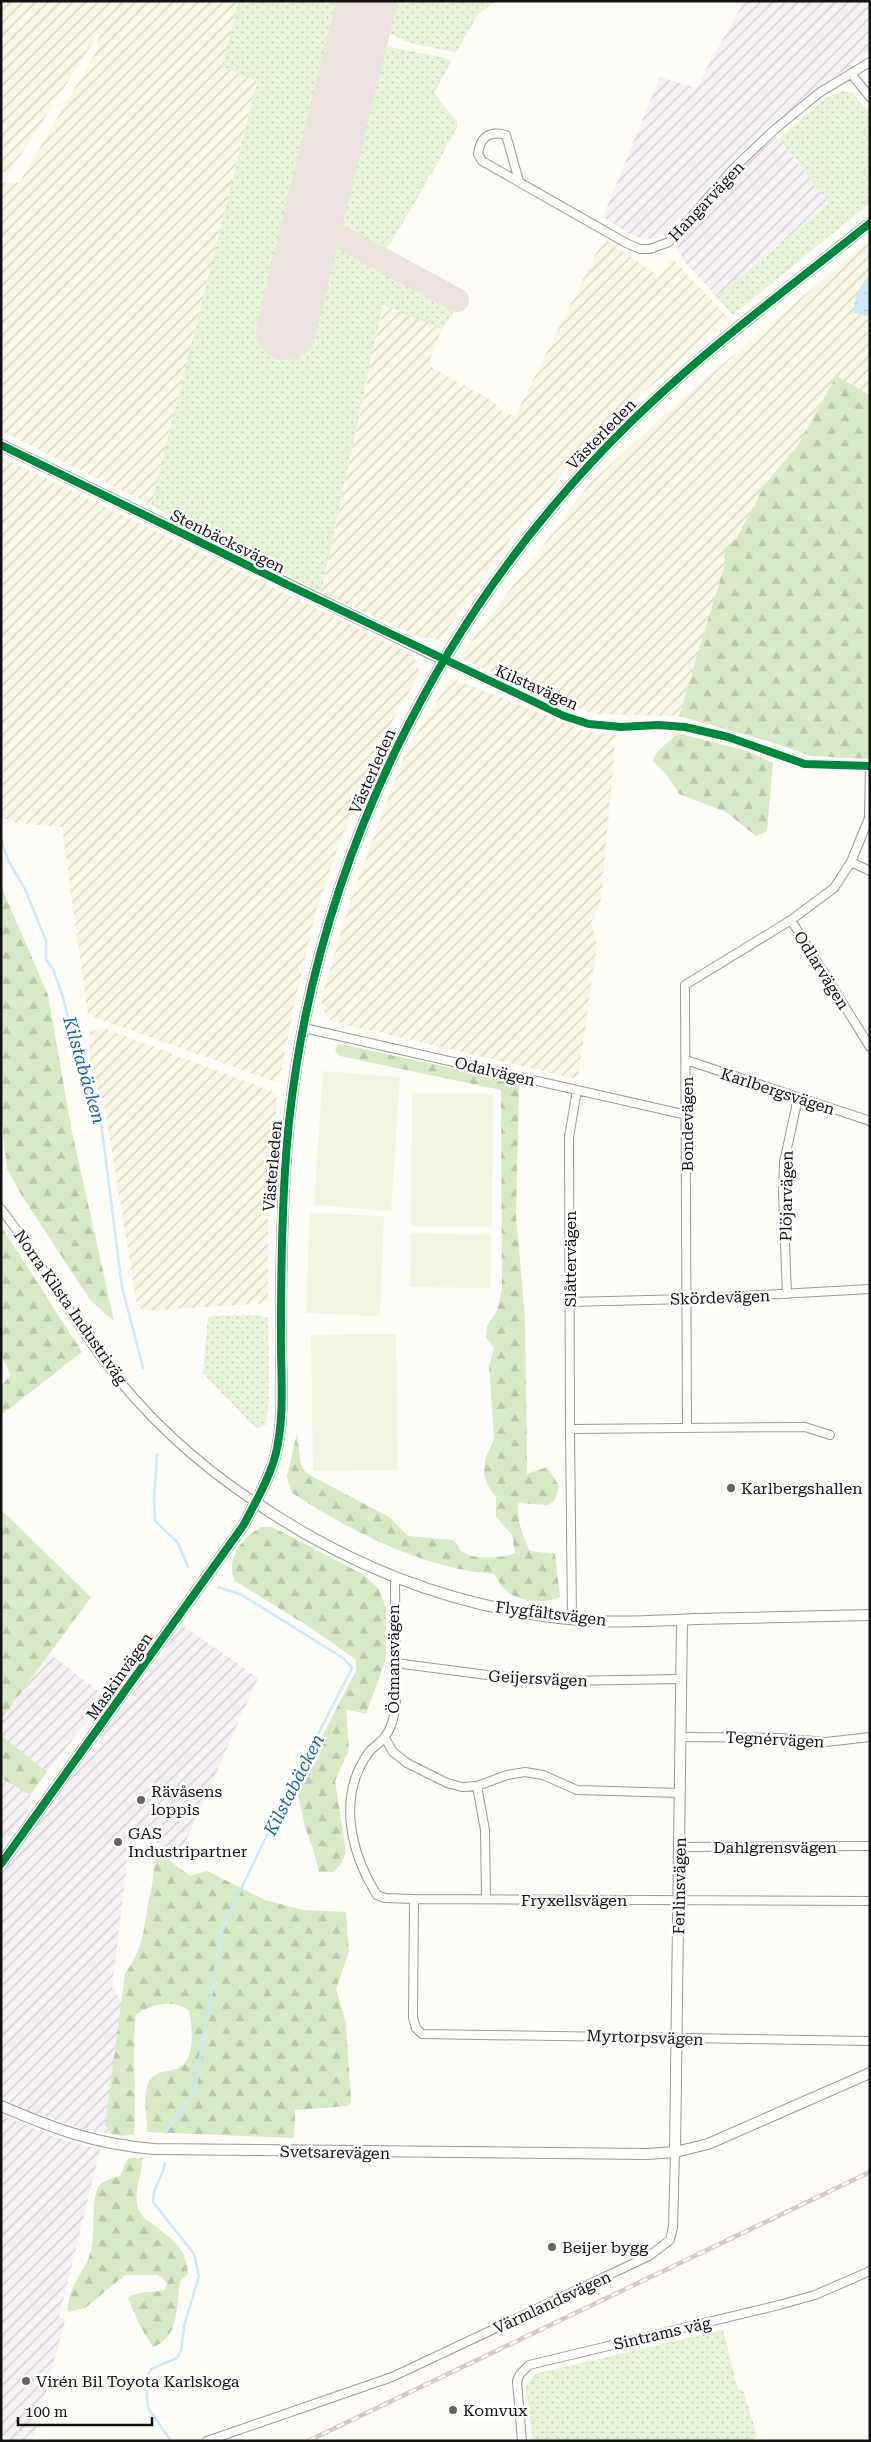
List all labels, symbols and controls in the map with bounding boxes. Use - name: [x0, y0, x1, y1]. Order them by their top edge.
- street label: Hangarvägen: [665, 158, 748, 245]
- street label: Västerleden: [563, 395, 640, 474]
- street label: Stenbäcksvägen: [167, 506, 288, 577]
- street label: Kilstavägen: [492, 661, 581, 714]
- street label: Västerleden: [345, 726, 400, 817]
- street label: Odlarvägen: [790, 928, 853, 1013]
- water label: Kilstabäcken: [59, 1013, 110, 1126]
- street label: Odalvägen: [453, 1053, 537, 1090]
- street label: Karlbergsvägen: [718, 1064, 837, 1119]
- street label: Bondevägen: [678, 1076, 697, 1172]
- street label: Västerleden: [259, 1120, 286, 1212]
- street label: Plöjarvägen: [776, 1151, 797, 1241]
- street label: Slåttervägen: [561, 1211, 580, 1307]
- street label: Norra Kilsta Industriväg: [10, 1226, 132, 1389]
- street label: Skördevägen: [670, 1286, 770, 1309]
- place label: Karlbergshallen: [741, 1479, 863, 1498]
- marker: Karlbergshallen: [725, 1482, 737, 1494]
- street label: Flygfältsvägen: [494, 1597, 607, 1630]
- street label: Ödmansvägen: [384, 1604, 403, 1714]
- street label: Maskinvägen: [82, 1629, 156, 1724]
- street label: Geijersvägen: [488, 1666, 588, 1691]
- street label: Tegnérvägen: [725, 1727, 825, 1752]
- water label: Kilstabäcken: [259, 1731, 328, 1840]
- place label: Rävåsens loppis: [151, 1782, 222, 1819]
- marker: Rävåsens loppis: [135, 1794, 147, 1806]
- place label: GAS Industripartner: [128, 1824, 248, 1861]
- marker: GAS Industripartner: [112, 1836, 124, 1848]
- street label: Ferlinsvägen: [669, 1837, 690, 1935]
- street label: Dahlgrensvägen: [713, 1838, 837, 1857]
- street label: Fryxellsvägen: [521, 1891, 627, 1910]
- street label: Myrtorpsvägen: [586, 2026, 704, 2049]
- street label: Svetsarevägen: [280, 2142, 390, 2163]
- place label: Beijer bygg: [562, 2238, 649, 2257]
- marker: Beijer bygg: [546, 2241, 558, 2253]
- street label: Värmlandsvägen: [490, 2267, 614, 2338]
- street label: Sintrams väg: [612, 2313, 714, 2354]
- place label: Virén Bil Toyota Karlskoga: [36, 2372, 240, 2391]
- marker: Virén Bil Toyota Karlskoga: [20, 2375, 32, 2387]
- scale bar: [18, 2394, 151, 2426]
- place label: Komvux: [463, 2401, 528, 2420]
- text: 100 m: [25, 2403, 68, 2421]
- marker: Komvux: [447, 2404, 459, 2416]

